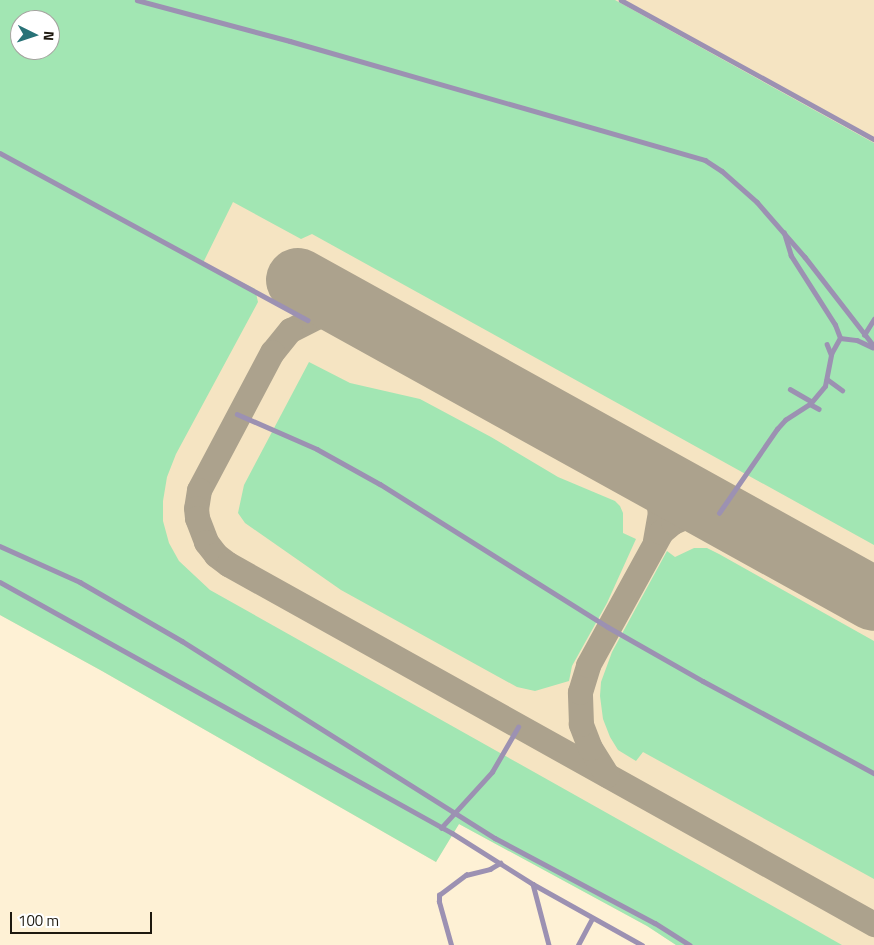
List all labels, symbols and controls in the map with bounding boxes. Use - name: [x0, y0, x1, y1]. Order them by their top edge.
- north arrow: [10, 10, 60, 60]
- text: N: [39, 30, 60, 42]
- scale bar: [12, 902, 155, 934]
- text: 100 m: [18, 909, 59, 932]

